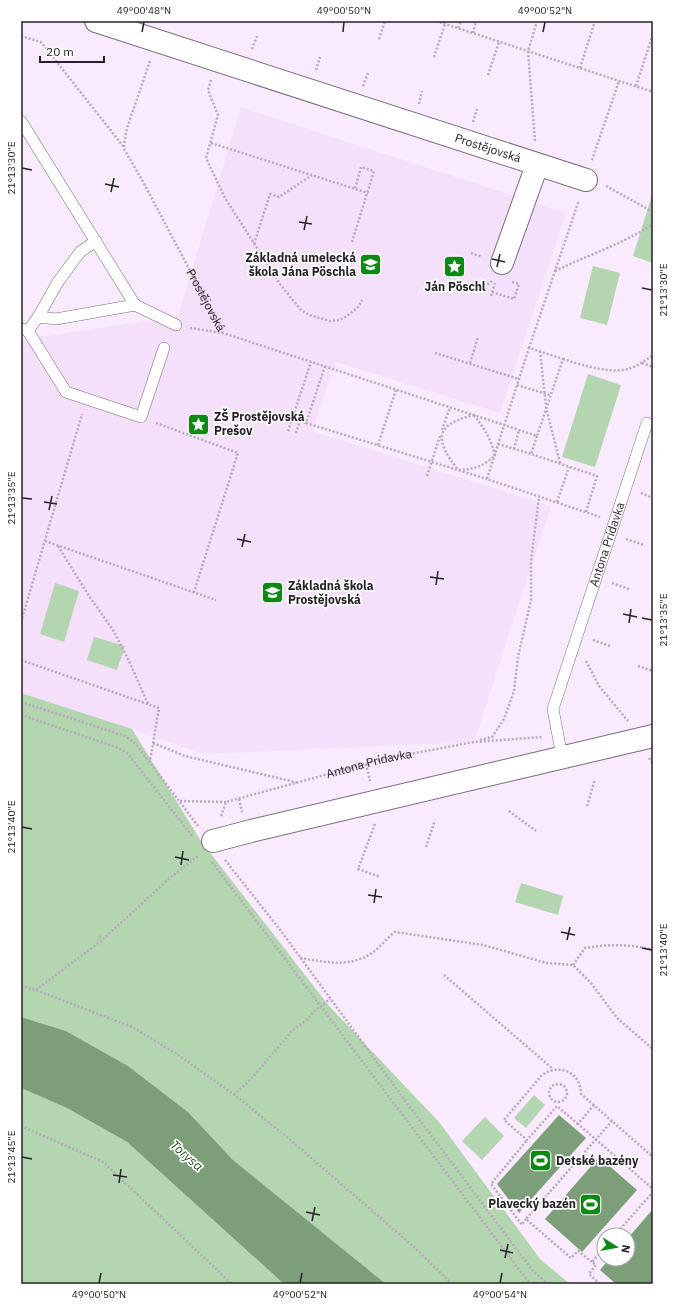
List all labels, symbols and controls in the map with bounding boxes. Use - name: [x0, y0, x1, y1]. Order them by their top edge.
- text: 49°00'48"N: [117, 4, 171, 17]
- text: 49°00'50"N: [317, 4, 371, 17]
- text: 49°00'52"N: [518, 4, 572, 17]
- scale bar: [40, 38, 104, 64]
- text: 20 m: [46, 44, 74, 59]
- street label: Prostějovská: [453, 130, 524, 166]
- text: 21°13'30"E: [5, 141, 18, 195]
- place label: Základná umelecká škola Jána Pöschla: [245, 250, 356, 279]
- school or university icon: Základná umelecká škola Jána Pöschla: [358, 252, 384, 278]
- place icon: Ján Pöschl: [442, 253, 468, 279]
- text: 21°13'30"E: [657, 263, 670, 317]
- street label: Prostějovská: [183, 266, 229, 334]
- place label: Ján Pöschl: [425, 279, 486, 294]
- place label: ZŠ Prostějovská Prešov: [214, 408, 305, 438]
- place icon: ZŠ Prostějovská Prešov: [186, 411, 212, 437]
- text: 21°13'35"E: [5, 471, 18, 525]
- street label: Antona Prídavka: [586, 500, 628, 588]
- place label: Základná škola Prostějovská: [288, 578, 374, 607]
- school or university icon: Základná škola Prostějovská: [259, 580, 285, 606]
- text: 21°13'35"E: [657, 593, 670, 647]
- street label: Antona Prídavka: [324, 746, 414, 781]
- text: 21°13'40"E: [5, 800, 18, 854]
- text: 21°13'40"E: [657, 923, 670, 977]
- text: 21°13'45"E: [5, 1130, 18, 1184]
- water label: Torysa: [167, 1136, 207, 1174]
- sports icon: Detské bazény: [528, 1148, 554, 1174]
- place label: Detské bazény: [556, 1153, 639, 1168]
- sports icon: Plavecký bazén: [578, 1191, 604, 1217]
- place label: Plavecký bazén: [488, 1196, 576, 1211]
- north arrow: [596, 1227, 636, 1267]
- text: N: [618, 1244, 633, 1254]
- text: 49°00'50"N: [72, 1288, 126, 1301]
- text: 49°00'52"N: [273, 1288, 327, 1301]
- text: 49°00'54"N: [473, 1288, 527, 1301]

